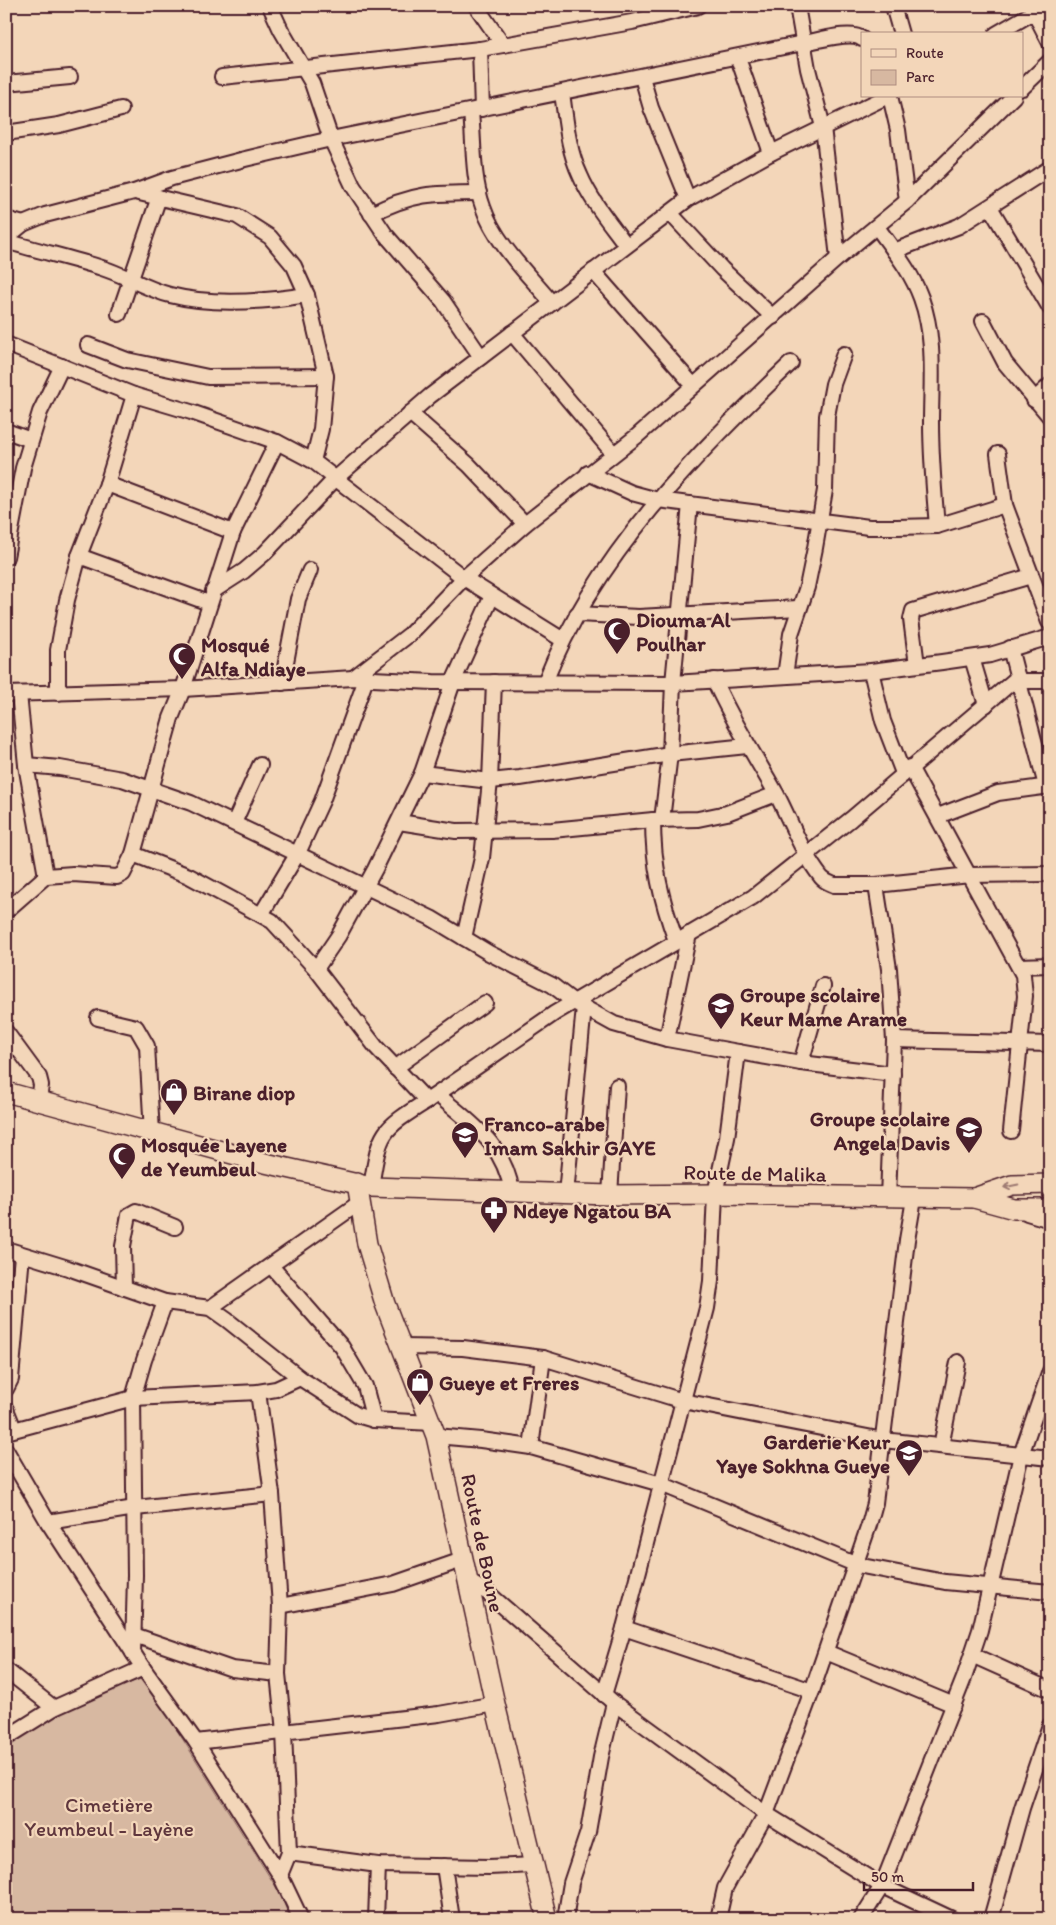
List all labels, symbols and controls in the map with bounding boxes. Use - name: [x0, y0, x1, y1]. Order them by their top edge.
- legend: [861, 32, 1024, 98]
- text: Route: [906, 44, 944, 62]
- text: Parc: [906, 68, 935, 86]
- place label: Diouma Al Poulhar: [636, 607, 731, 656]
- mosque icon: Diouma Al Poulhar: [602, 616, 632, 655]
- place label: Mosqué Alfa Ndiaye: [200, 632, 306, 682]
- mosque icon: Mosqué Alfa Ndiaye: [167, 641, 197, 680]
- place label: Groupe scolaire Keur Mame Arame: [740, 982, 907, 1031]
- school or university icon: Groupe scolaire Keur Mame Arame: [706, 991, 736, 1030]
- shop icon: Birane diop: [159, 1077, 189, 1116]
- place label: Birane diop: [193, 1080, 295, 1106]
- place label: Groupe scolaire Angela Davis: [810, 1106, 950, 1156]
- place label: Franco-arabe Imam Sakhir GAYE: [484, 1111, 656, 1160]
- school or university icon: Groupe scolaire Angela Davis: [954, 1115, 984, 1154]
- school or university icon: Franco-arabe Imam Sakhir GAYE: [450, 1120, 480, 1159]
- place label: Mosquée Layene de Yeumbeul: [141, 1132, 287, 1181]
- mosque icon: Mosquée Layene de Yeumbeul: [107, 1141, 137, 1180]
- street label: Route de Malika: [683, 1159, 827, 1187]
- one-way arrow: [1004, 1182, 1020, 1192]
- pharmacy icon: Ndeye Ngatou BA: [479, 1195, 509, 1234]
- place label: Ndeye Ngatou BA: [513, 1198, 671, 1224]
- shop icon: Gueye et Freres: [405, 1367, 435, 1406]
- place label: Gueye et Freres: [439, 1370, 579, 1396]
- place label: Garderie Keur Yaye Sokhna Gueye: [715, 1429, 891, 1479]
- school or university icon: Garderie Keur Yaye Sokhna Gueye: [894, 1438, 924, 1477]
- street label: Route de Boune: [456, 1471, 510, 1615]
- park label: Cimetière Yeumbeul - Layène: [24, 1792, 194, 1841]
- scale bar: [864, 1860, 972, 1892]
- text: 50 m: [871, 1868, 904, 1886]

